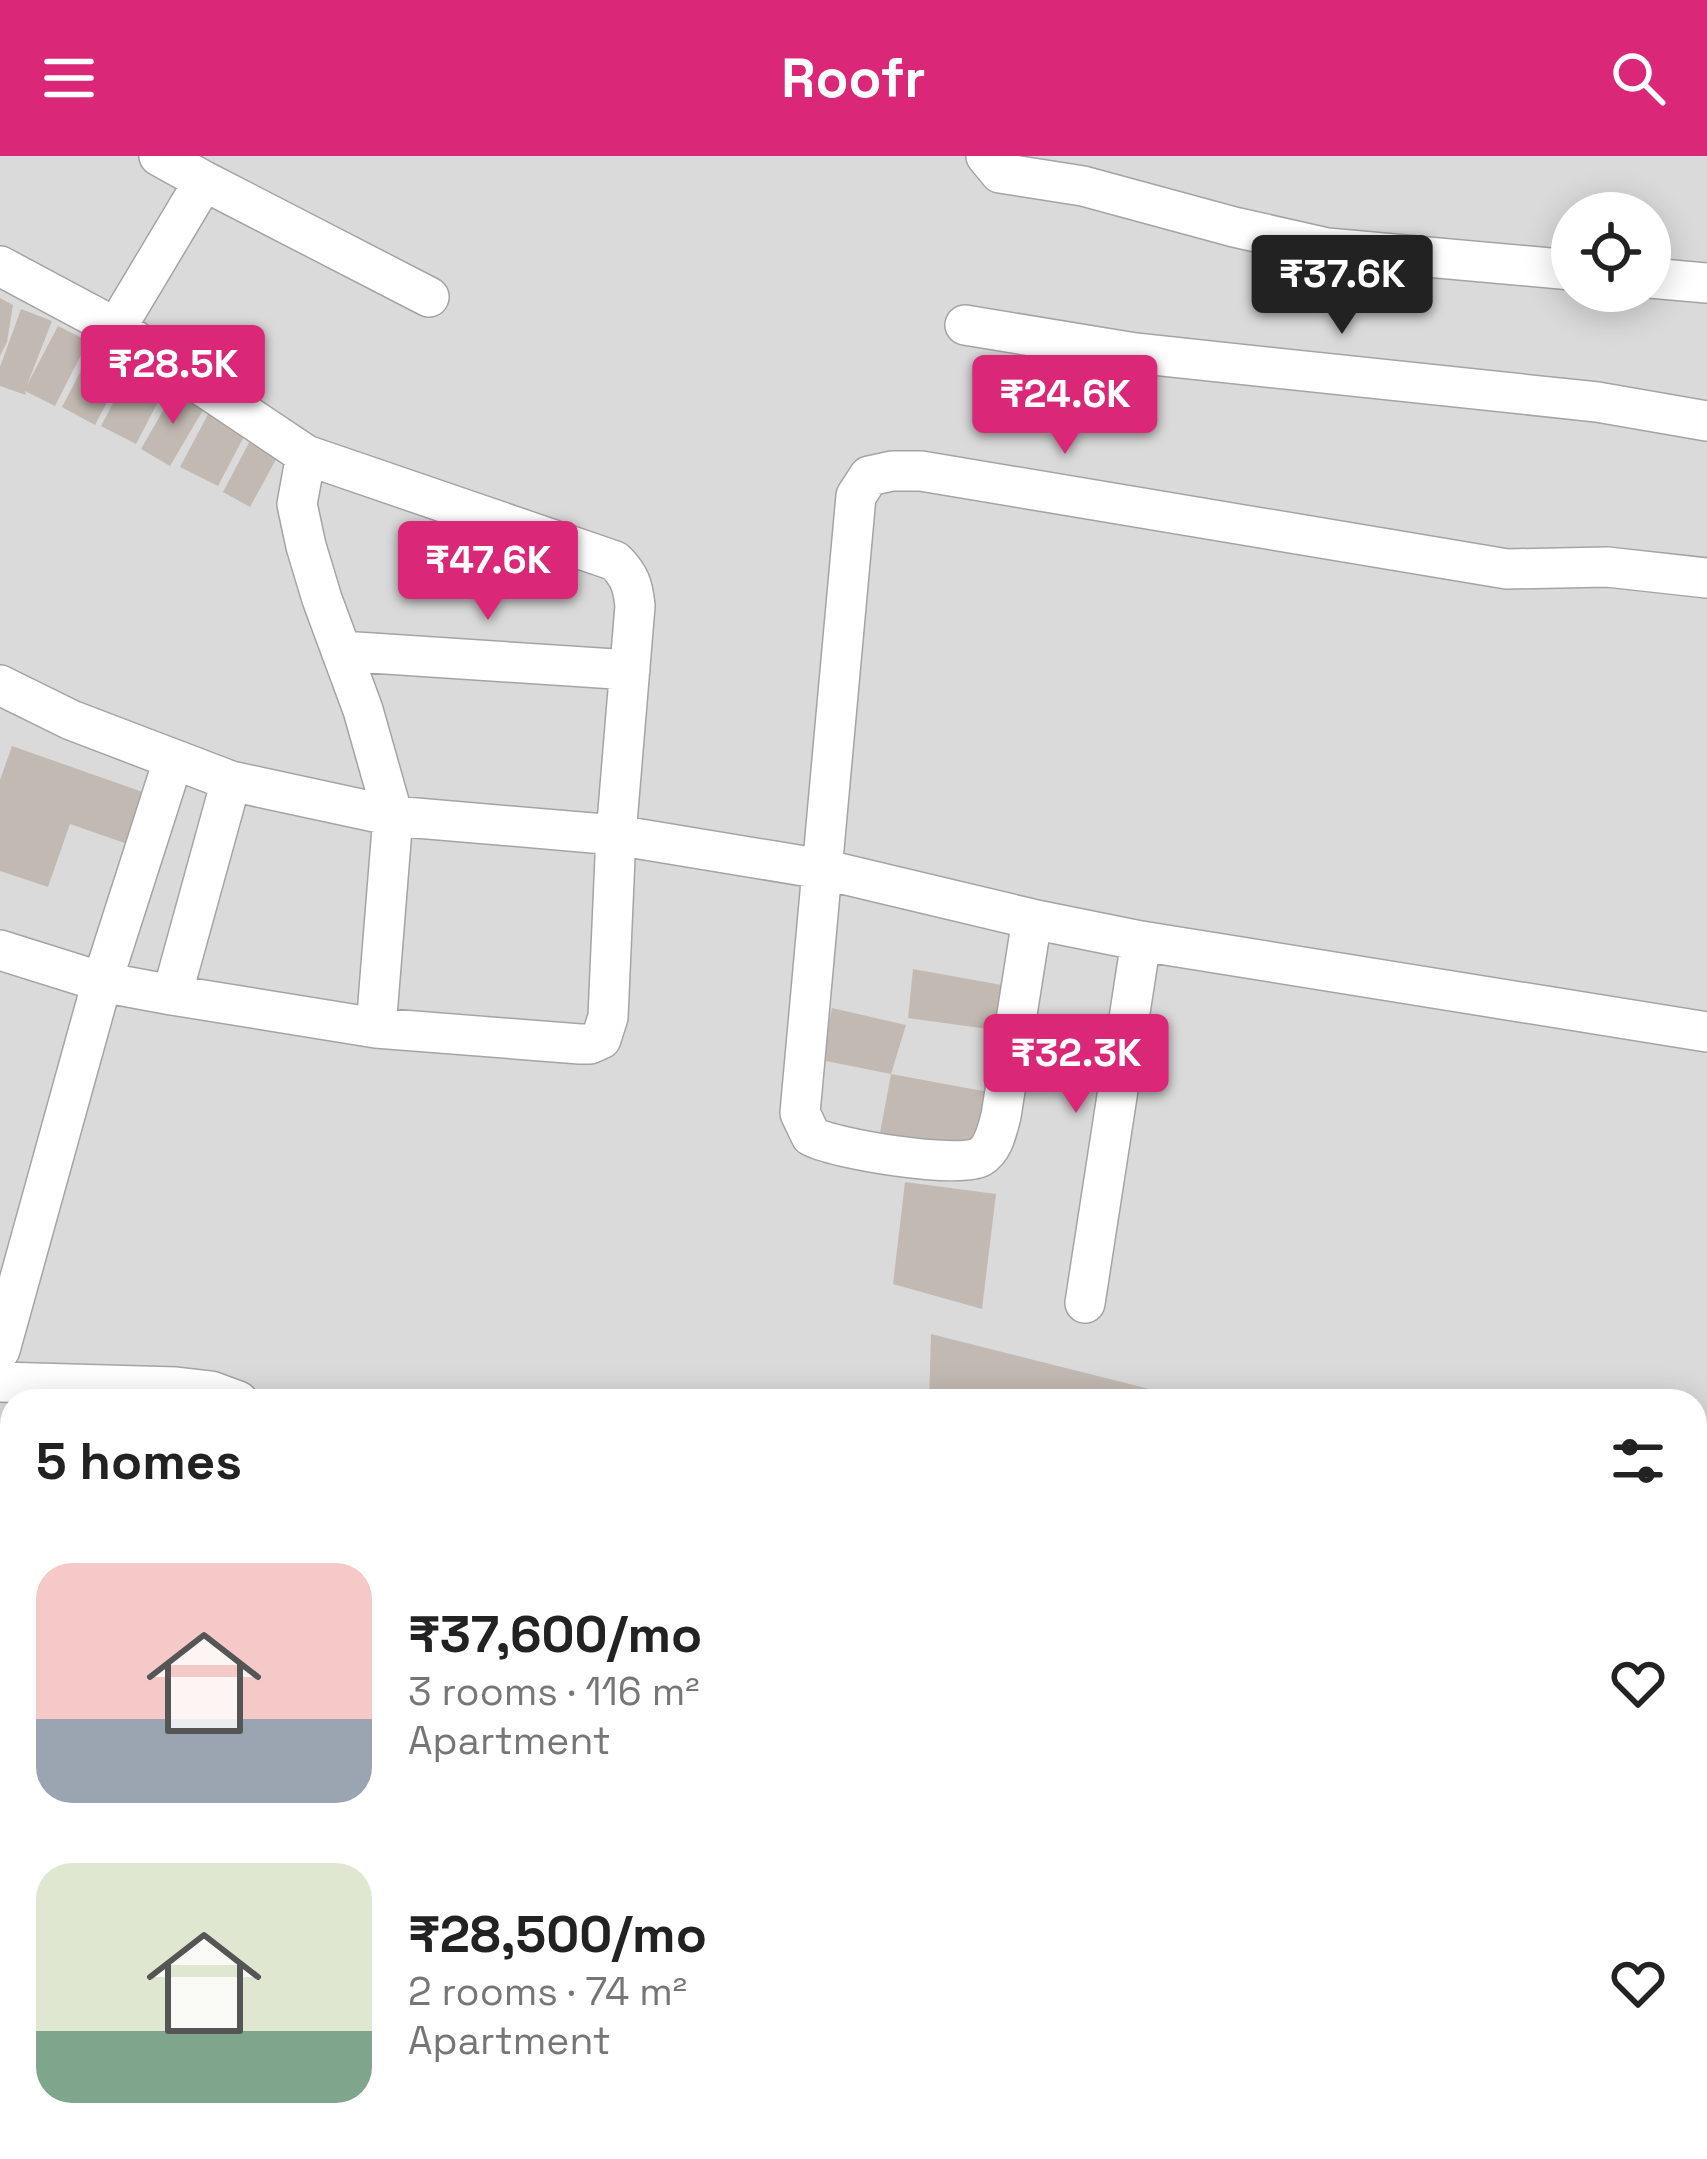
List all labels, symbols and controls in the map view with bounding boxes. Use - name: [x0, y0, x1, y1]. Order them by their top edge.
- text: Roofr: [781, 44, 926, 113]
- icon: menu: [36, 45, 102, 111]
- icon: search: [1605, 45, 1671, 111]
- map controls: [1551, 192, 1671, 312]
- button: locate: [1551, 192, 1671, 312]
- pin: ₹37.6K: [1244, 235, 1440, 337]
- text: ₹37.6K: [1279, 249, 1405, 298]
- pin: ₹28.5K: [75, 325, 271, 427]
- text: ₹28.5K: [108, 339, 238, 388]
- pin: ₹24.6K: [967, 355, 1163, 457]
- text: ₹24.6K: [999, 369, 1131, 418]
- pin: ₹47.6K: [390, 521, 586, 623]
- text: ₹47.6K: [425, 535, 551, 584]
- pin: ₹32.3K: [978, 1014, 1174, 1116]
- text: ₹32.3K: [1011, 1028, 1141, 1077]
- icon: filters: [1605, 1428, 1671, 1494]
- text: 5 homes: [36, 1429, 242, 1494]
- text: ₹37,600/mo: [408, 1602, 702, 1667]
- icon: home: [132, 1611, 276, 1755]
- icon: heart: [1605, 1650, 1671, 1716]
- text: 3 rooms · 116 m²: [408, 1667, 700, 1716]
- text: Apartment: [408, 1716, 611, 1765]
- text: ₹28,500/mo: [408, 1902, 707, 1967]
- icon: home: [132, 1911, 276, 2055]
- icon: heart: [1605, 1950, 1671, 2016]
- text: 2 rooms · 74 m²: [408, 1967, 687, 2016]
- text: Apartment: [408, 2016, 611, 2065]

